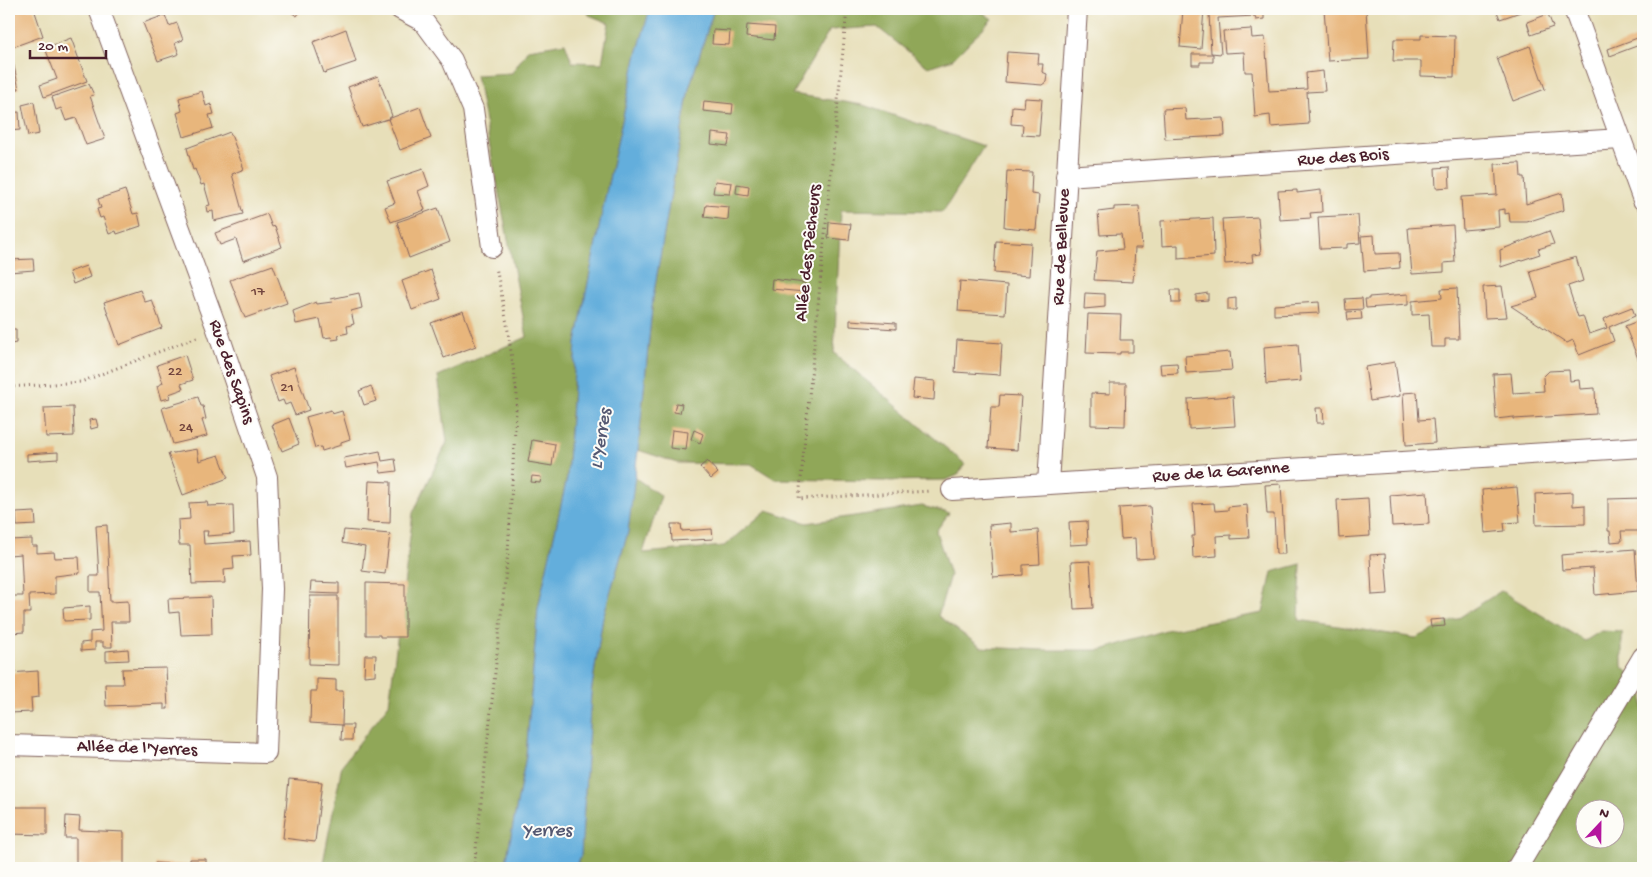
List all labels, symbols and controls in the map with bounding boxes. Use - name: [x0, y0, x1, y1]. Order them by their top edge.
- scale bar: [30, 28, 106, 60]
- text: 20 m: [38, 38, 68, 56]
- street label: Rue des Bois: [1297, 144, 1391, 172]
- street label: Allée des Pêcheurs: [791, 182, 827, 323]
- street label: Rue de Bellevue: [1048, 187, 1076, 306]
- house number: 17: [250, 283, 266, 301]
- street label: Rue des Sapins: [203, 317, 259, 428]
- house number: 22: [168, 363, 182, 381]
- house number: 21: [280, 379, 294, 397]
- water label: L'Yerres: [586, 405, 618, 471]
- house number: 24: [179, 419, 193, 437]
- street label: Rue de la Garenne: [1152, 458, 1291, 488]
- street label: Allée de l'Yerres: [77, 736, 199, 762]
- north arrow: [1574, 800, 1624, 850]
- text: N: [1597, 805, 1611, 824]
- water label: Yerres: [523, 820, 573, 843]

